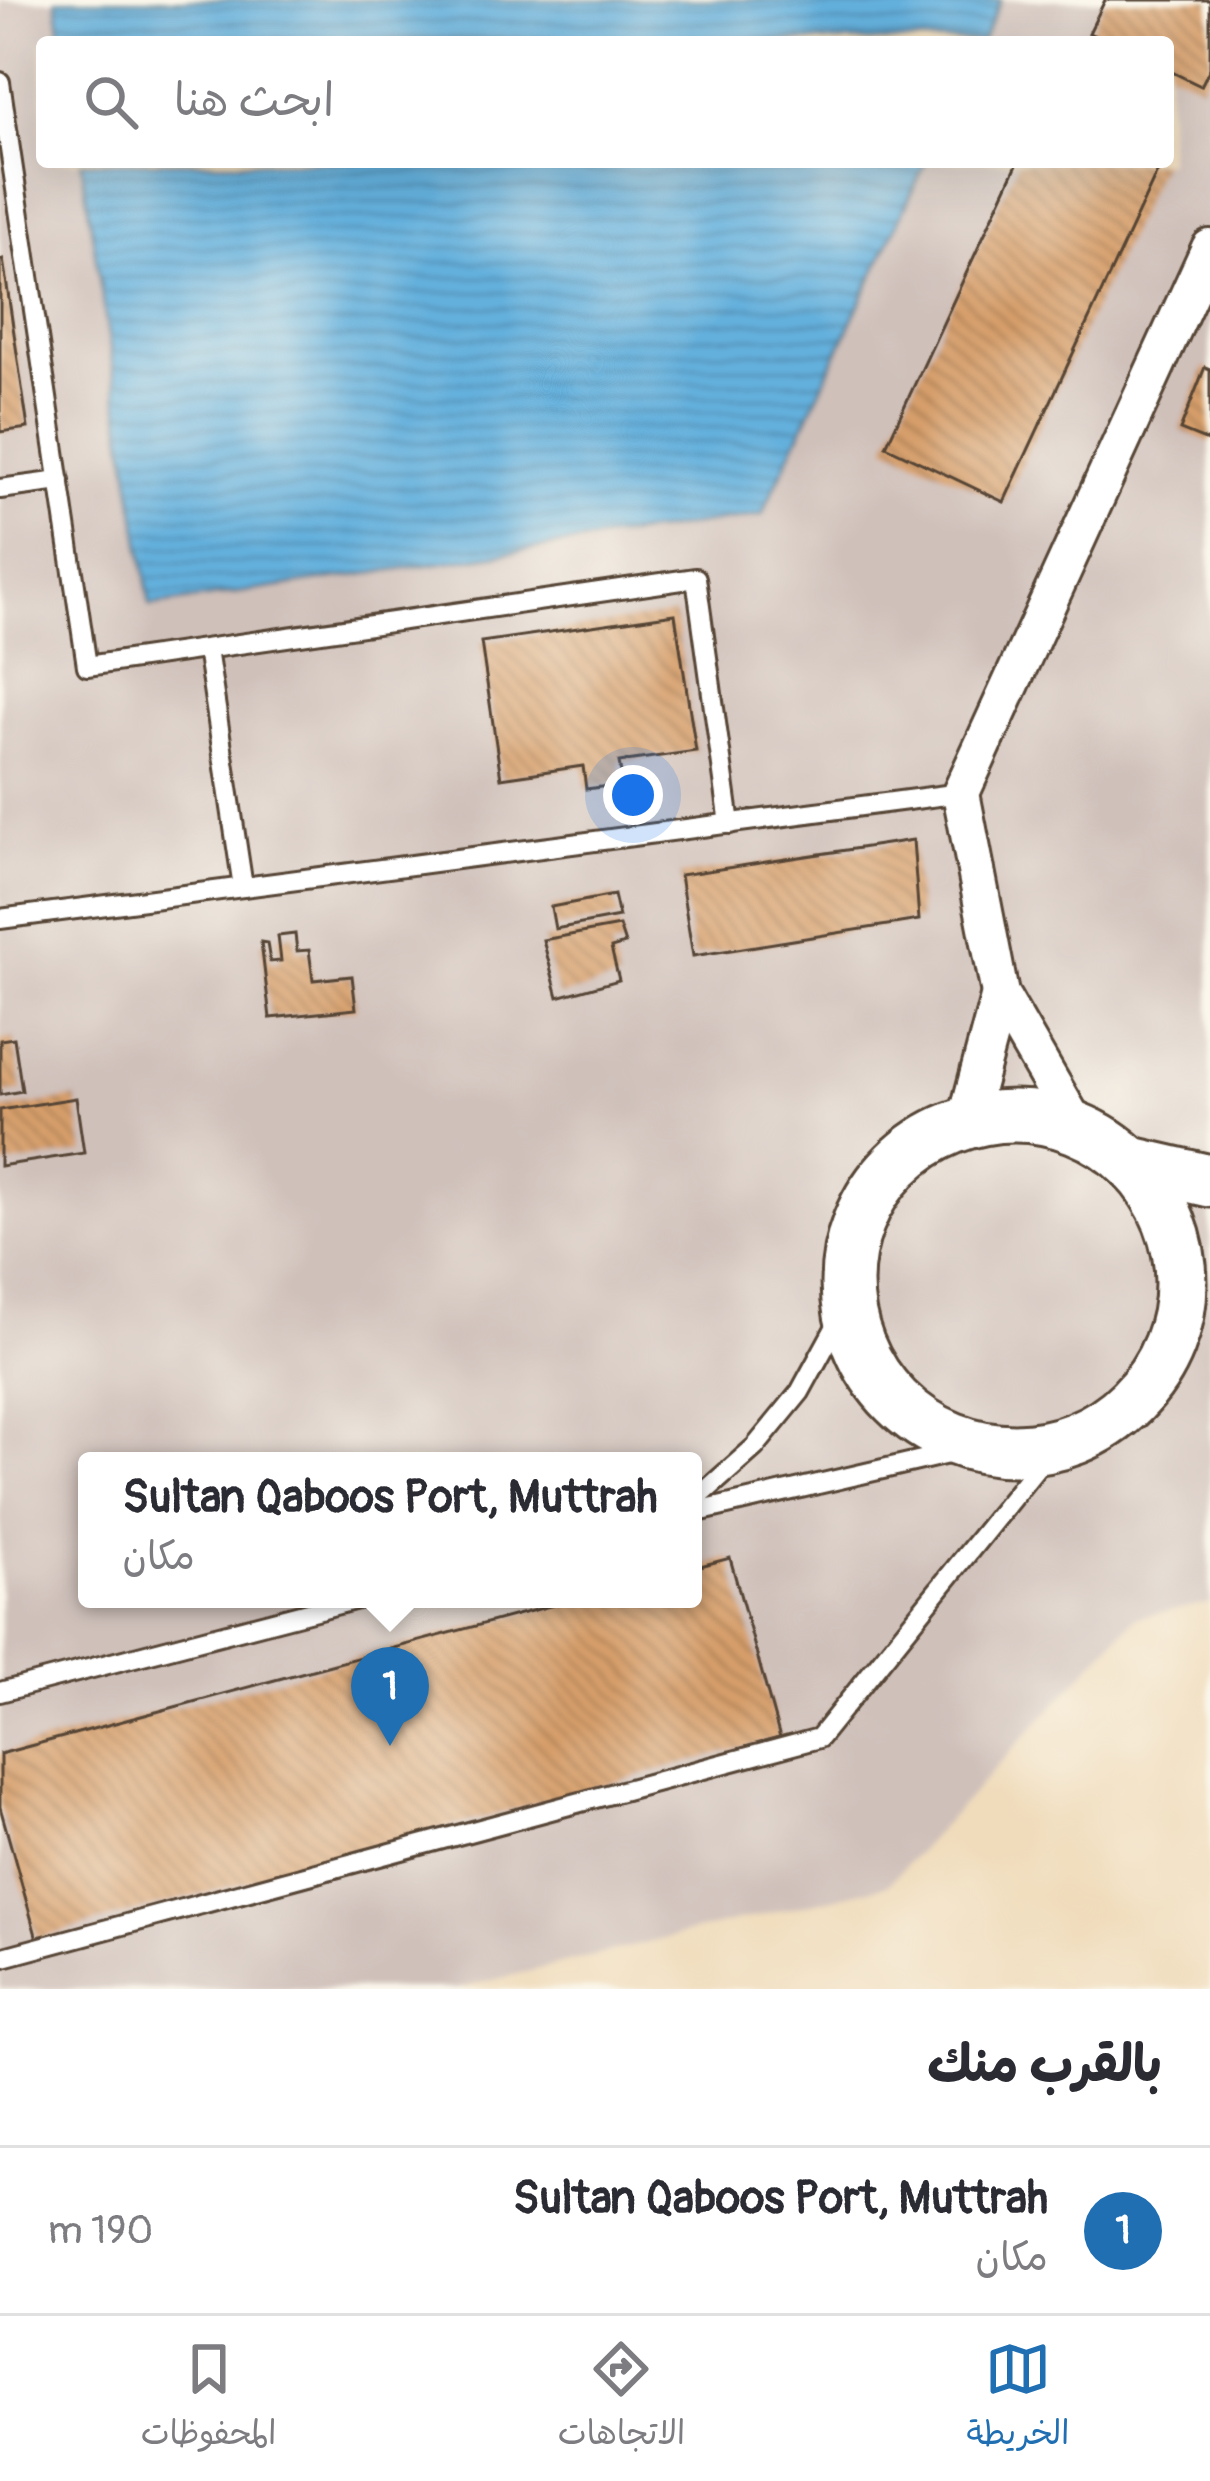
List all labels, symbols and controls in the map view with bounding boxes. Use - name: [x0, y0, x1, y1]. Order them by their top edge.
- search box: [36, 36, 1174, 168]
- icon: search: [78, 69, 144, 135]
- text: ابحث هنا: [174, 73, 334, 129]
- your location: [603, 765, 663, 825]
- popup: [78, 1452, 702, 1608]
- text: Sultan Qaboos Port, Muttrah: [122, 1470, 658, 1526]
- text: مكان: [122, 1532, 195, 1581]
- pin: 1: [351, 1647, 429, 1746]
- text: بالقرب منك: [927, 2033, 1162, 2097]
- text: Sultan Qaboos Port, Muttrah: [513, 2171, 1048, 2227]
- text: 190 m: [48, 2206, 153, 2255]
- text: 1: [1115, 2206, 1131, 2255]
- text: مكان: [976, 2233, 1048, 2282]
- tab: المحفوظات: [141, 2336, 277, 2462]
- tab: الاتجاهات: [558, 2336, 685, 2462]
- tab: الخريطة: [966, 2336, 1069, 2462]

